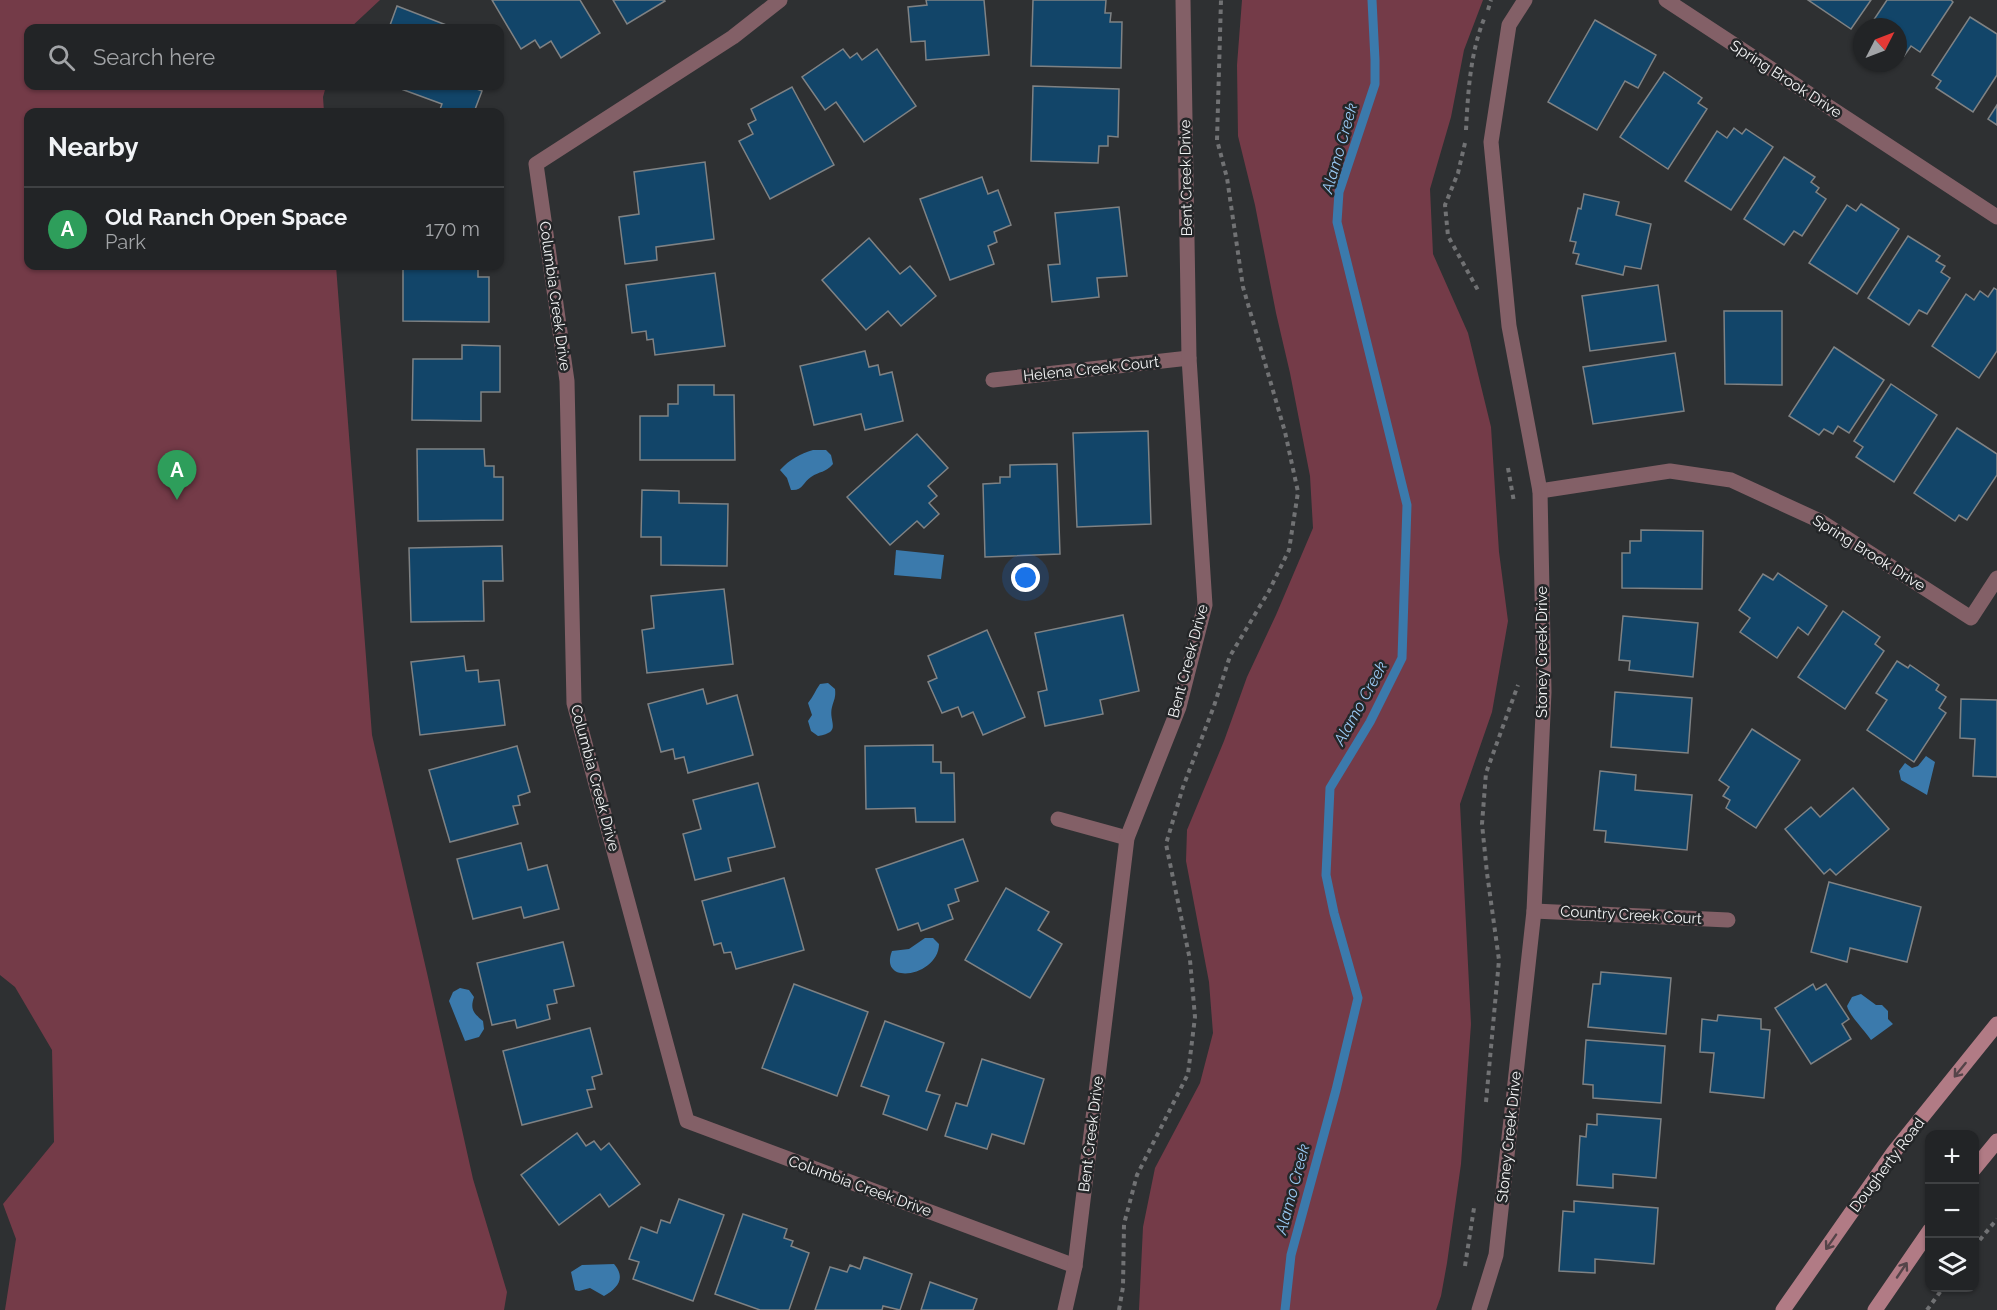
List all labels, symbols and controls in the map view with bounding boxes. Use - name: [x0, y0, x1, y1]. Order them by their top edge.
- north arrow: [1853, 18, 1907, 72]
- search box: [24, 24, 504, 90]
- street label: Spring Brook Drive: [1727, 36, 1845, 122]
- icon: search: [45, 41, 78, 74]
- text: Search here: [93, 44, 215, 70]
- water label: Alamo Creek: [1317, 101, 1362, 196]
- street label: Bent Creek Drive: [1176, 119, 1196, 237]
- text: Nearby: [48, 132, 138, 162]
- text: Old Ranch Open Space: [105, 204, 347, 230]
- text: A: [61, 217, 74, 241]
- text: 170 m: [425, 217, 480, 241]
- street label: Columbia Creek Drive: [536, 220, 574, 372]
- text: Park: [105, 230, 146, 254]
- street label: Helena Creek Court: [1022, 353, 1160, 385]
- pin: A: [158, 450, 196, 500]
- street label: Spring Brook Drive: [1809, 511, 1929, 595]
- your location: [1011, 563, 1040, 592]
- street label: Stoney Creek Drive: [1533, 586, 1551, 718]
- street label: Bent Creek Drive: [1164, 602, 1212, 720]
- water label: Alamo Creek: [1329, 658, 1391, 749]
- street label: Columbia Creek Drive: [567, 703, 623, 853]
- street label: Country Creek Court: [1560, 902, 1702, 928]
- one-way arrow: [1954, 1061, 1967, 1077]
- street label: Stoney Creek Drive: [1493, 1070, 1525, 1204]
- street label: Bent Creek Drive: [1075, 1075, 1107, 1193]
- street label: Dougherty Road: [1846, 1114, 1928, 1216]
- map controls: [1925, 1130, 1979, 1292]
- button: +: [1925, 1130, 1979, 1184]
- water label: Alamo Creek: [1271, 1141, 1314, 1237]
- street label: Columbia Creek Drive: [786, 1152, 934, 1220]
- button: −: [1925, 1184, 1979, 1238]
- one-way arrow: [1825, 1234, 1837, 1250]
- button: layers: [1925, 1238, 1979, 1292]
- one-way arrow: [1896, 1262, 1908, 1279]

